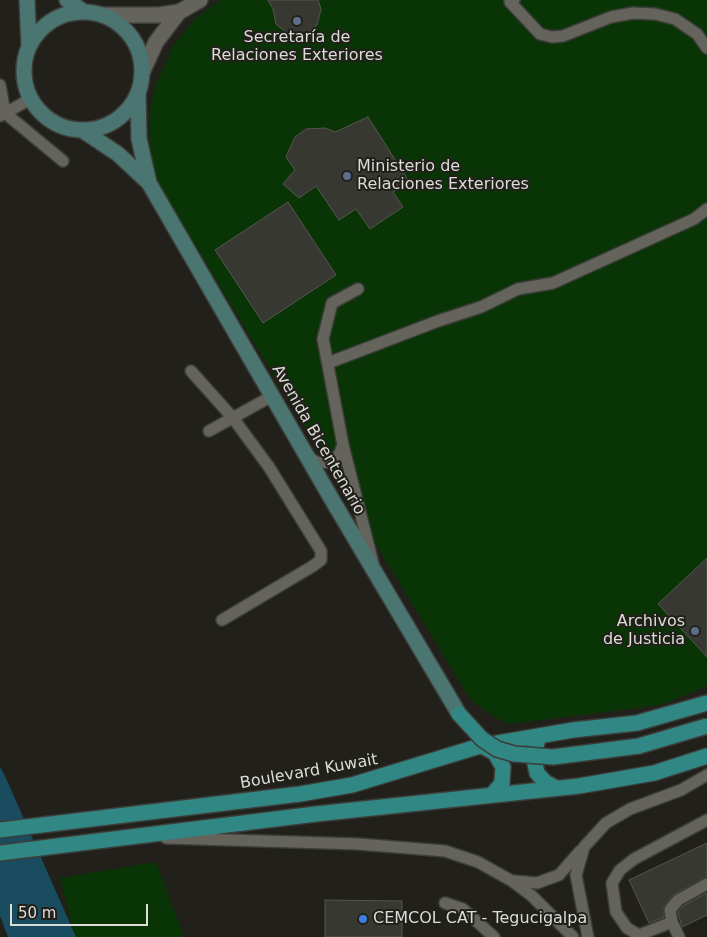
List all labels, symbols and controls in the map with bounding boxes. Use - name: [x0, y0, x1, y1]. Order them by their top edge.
- marker: Secretaría de Relaciones Exteriores: [291, 15, 303, 27]
- place label: Secretaría de Relaciones Exteriores: [211, 28, 383, 66]
- place label: Ministerio de Relaciones Exteriores: [357, 157, 529, 195]
- marker: Ministerio de Relaciones Exteriores: [341, 170, 353, 182]
- street label: Avenida Bicentenario: [267, 362, 369, 518]
- place label: Archivos de Justicia: [603, 612, 685, 650]
- marker: Archivos de Justicia: [689, 625, 701, 637]
- street label: Boulevard Kuwait: [239, 750, 379, 794]
- scale bar: [12, 894, 150, 926]
- text: 50 m: [18, 904, 56, 922]
- place label: CEMCOL CAT - Tegucigalpa: [373, 909, 587, 929]
- marker: CEMCOL CAT - Tegucigalpa: [357, 913, 369, 925]

